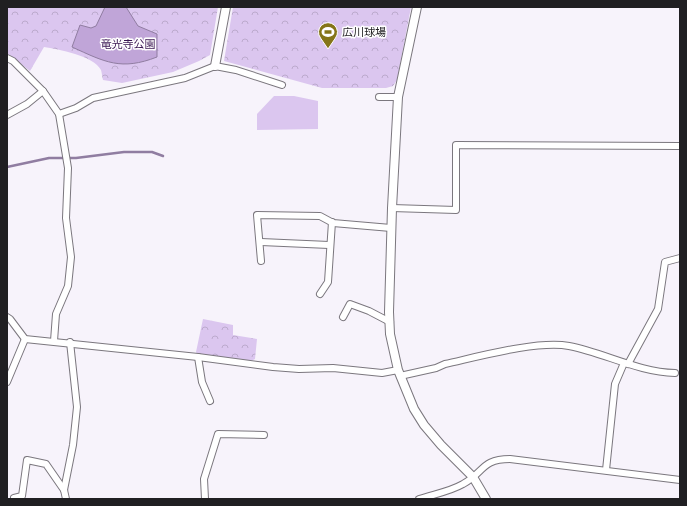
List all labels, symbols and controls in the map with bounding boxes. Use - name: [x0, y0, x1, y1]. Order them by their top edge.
- sports icon: 広川球場: [317, 21, 339, 49]
- place label: 広川球場: [342, 26, 386, 38]
- park label: 竜光寺公園: [101, 38, 156, 50]

